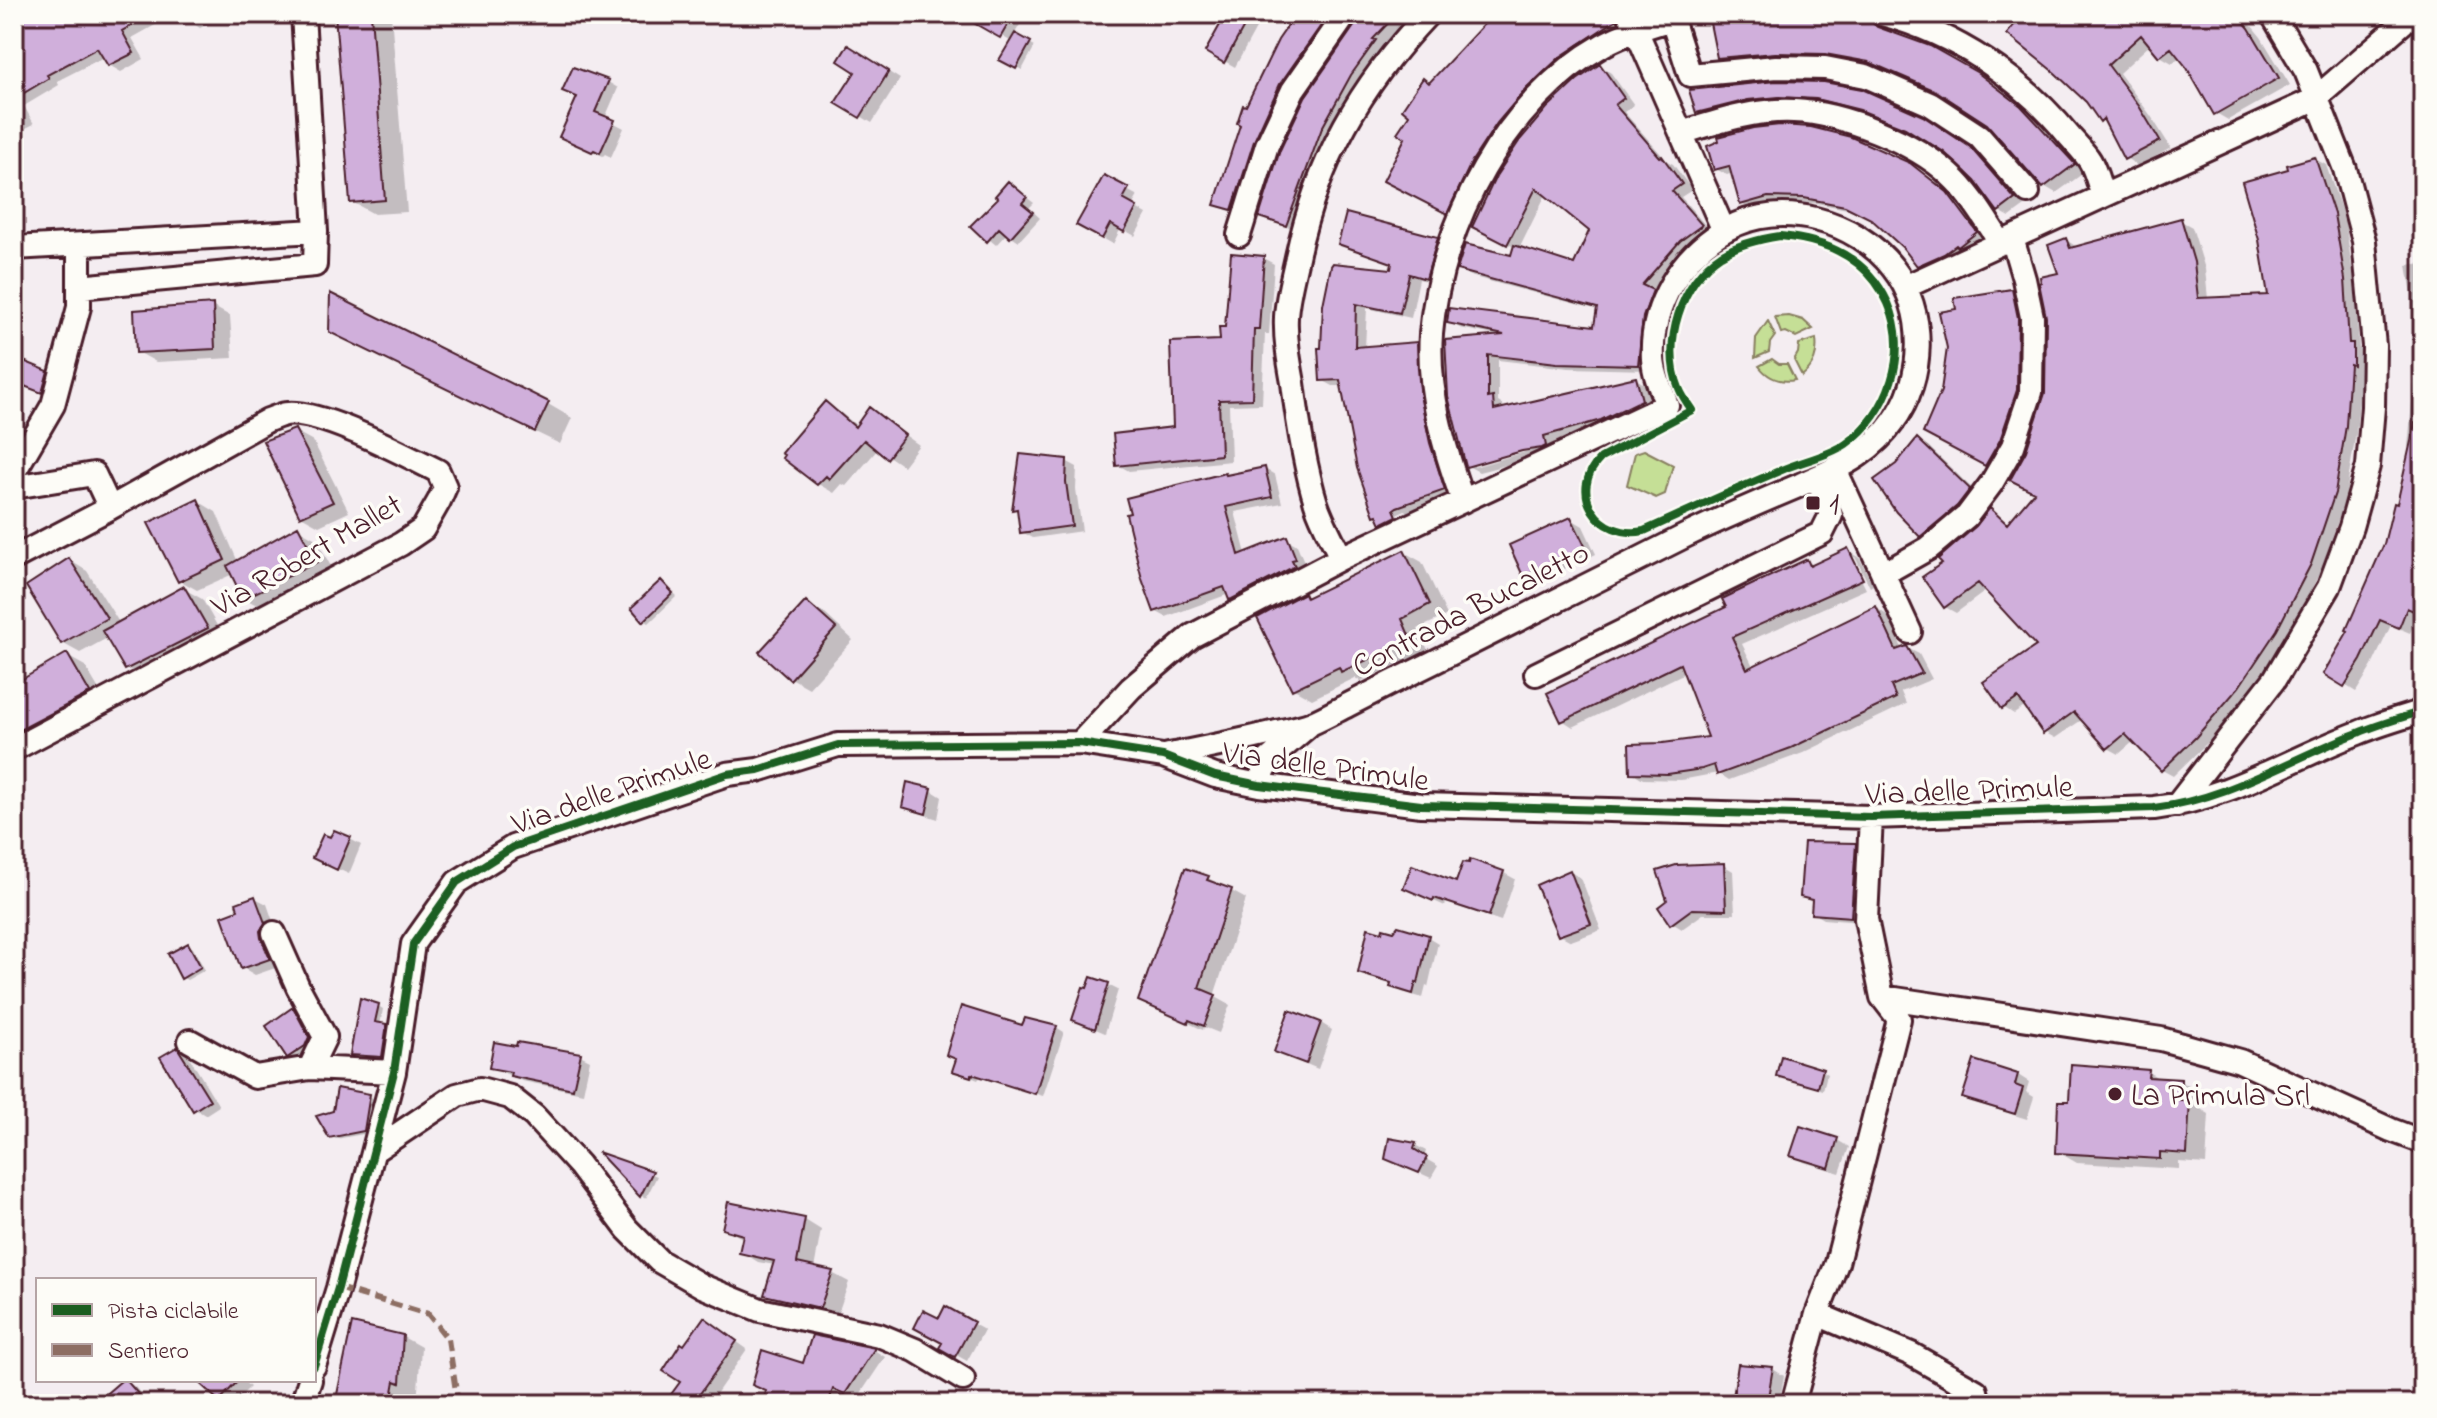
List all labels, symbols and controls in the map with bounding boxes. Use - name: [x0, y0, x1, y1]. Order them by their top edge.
- street label: Via Robert Mallet: [203, 483, 412, 631]
- place label: 1: [1829, 483, 1839, 530]
- marker: 1: [1804, 494, 1822, 512]
- street label: Contrada Bucaletto: [1345, 531, 1598, 691]
- street label: Via delle Primule: [1218, 731, 1432, 806]
- street label: Via delle Primule: [505, 737, 719, 850]
- street label: Via delle Primule: [1863, 765, 2075, 820]
- place label: La Primula Srl: [2131, 1074, 2310, 1121]
- marker: La Primula Srl: [2106, 1085, 2124, 1103]
- legend: [36, 1278, 316, 1382]
- text: Pista ciclabile: [108, 1295, 239, 1330]
- text: Sentiero: [108, 1335, 189, 1370]

